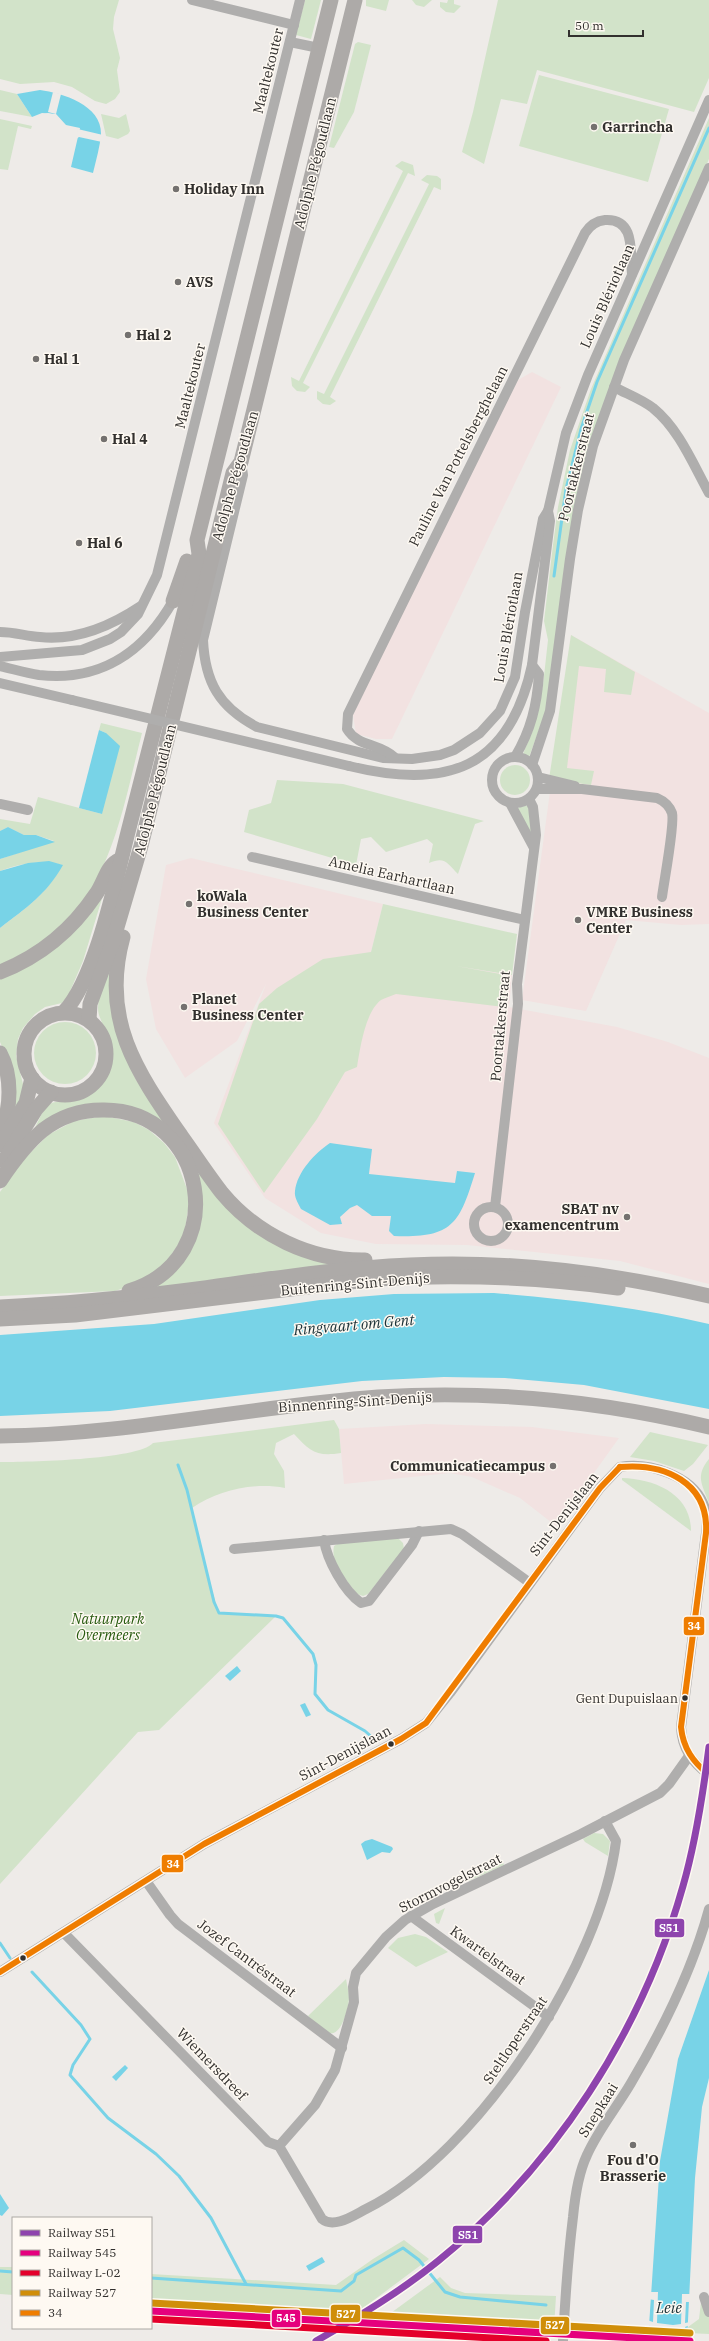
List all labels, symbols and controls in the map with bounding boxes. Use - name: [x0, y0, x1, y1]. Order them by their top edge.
- scale bar: [569, 12, 643, 38]
- text: 50 m: [575, 18, 604, 33]
- street label: Maaltekouter: [249, 26, 287, 116]
- street label: Adolphe Pégoudlaan: [290, 95, 340, 231]
- place label: Garrincha: [602, 118, 673, 136]
- marker: Garrincha: [589, 122, 599, 132]
- place label: Holiday Inn: [184, 180, 265, 198]
- marker: Holiday Inn: [171, 184, 181, 194]
- street label: Louis Blériotlaan: [576, 241, 638, 351]
- place label: AVS: [186, 273, 214, 291]
- marker: AVS: [173, 277, 183, 287]
- place label: Hal 2: [136, 326, 172, 344]
- marker: Hal 2: [123, 330, 133, 340]
- street label: Maaltekouter: [171, 341, 209, 431]
- place label: Hal 1: [44, 350, 80, 368]
- marker: Hal 1: [31, 354, 41, 364]
- street label: Pauline Van Pottelsberghelaan: [404, 363, 512, 549]
- street label: Adolphe Pégoudlaan: [208, 408, 262, 543]
- street label: Poortakkerstraat: [554, 411, 598, 523]
- place label: Hal 4: [112, 430, 148, 448]
- marker: Hal 4: [99, 434, 109, 444]
- place label: Hal 6: [87, 534, 123, 552]
- marker: Hal 6: [74, 538, 84, 548]
- street label: Louis Blériotlaan: [489, 570, 527, 684]
- street label: Adolphe Pégoudlaan: [130, 722, 180, 858]
- street label: Amelia Earhartlaan: [327, 852, 457, 898]
- place label: koWala Business Center: [197, 887, 309, 921]
- marker: koWala Business Center: [184, 899, 194, 909]
- place label: VMRE Business Center: [586, 903, 693, 937]
- marker: VMRE Business Center: [573, 915, 583, 925]
- street label: Poortakkerstraat: [486, 970, 514, 1082]
- place label: Planet Business Center: [192, 990, 304, 1024]
- marker: Planet Business Center: [179, 1002, 189, 1012]
- place label: SBAT nv examencentrum: [505, 1200, 619, 1234]
- marker: SBAT nv examencentrum: [622, 1212, 632, 1222]
- street label: Buitenring-Sint-Denijs: [280, 1268, 430, 1299]
- water label: Ringvaart om Gent: [292, 1310, 416, 1339]
- street label: Binnenring-Sint-Denijs: [278, 1388, 433, 1416]
- place label: Communicatiecampus: [390, 1457, 545, 1475]
- marker: Communicatiecampus: [548, 1461, 558, 1471]
- street label: Sint-Denijslaan: [526, 1468, 603, 1560]
- park label: Natuurpark Overmeers: [71, 1610, 145, 1644]
- line badge: 34: [683, 1616, 705, 1636]
- text: 34: [687, 1619, 701, 1633]
- place label: Gent Dupuislaan: [576, 1690, 678, 1707]
- marker: Gent Dupuislaan: [680, 1693, 690, 1703]
- street label: Sint-Denijslaan: [296, 1721, 394, 1785]
- unlabelled marker: [386, 1739, 396, 1749]
- street label: Stormvogelstraat: [396, 1849, 504, 1917]
- line badge: 34: [161, 1854, 184, 1873]
- text: 34: [166, 1857, 180, 1871]
- street label: Jozef Cantréstraat: [194, 1915, 300, 2001]
- line badge: S51: [654, 1918, 685, 1938]
- text: S51: [659, 1921, 679, 1935]
- street label: Kwartelstraat: [447, 1922, 529, 1988]
- unlabelled marker: [18, 1953, 28, 1963]
- street label: Steltloperstraat: [479, 1993, 551, 2087]
- street label: Wiemersdreef: [173, 2024, 252, 2105]
- street label: Snepkaai: [574, 2079, 622, 2141]
- marker: Fou d'O Brasserie: [628, 2140, 638, 2150]
- place label: Fou d'O Brasserie: [600, 2151, 666, 2185]
- legend: [12, 2217, 152, 2329]
- text: Railway S51: [48, 2225, 116, 2240]
- line badge: S51: [452, 2225, 483, 2244]
- text: S51: [458, 2228, 478, 2242]
- text: Railway 545: [48, 2245, 116, 2260]
- text: Railway L-02: [48, 2265, 121, 2280]
- text: Railway 527: [48, 2285, 116, 2300]
- water label: Leie: [655, 2298, 682, 2317]
- line badge: 527: [330, 2304, 361, 2323]
- text: 34: [48, 2305, 62, 2320]
- text: 527: [336, 2307, 356, 2321]
- line badge: 545: [271, 2309, 301, 2328]
- text: 545: [276, 2311, 296, 2325]
- line badge: 527: [540, 2316, 570, 2335]
- text: 527: [545, 2318, 565, 2332]

